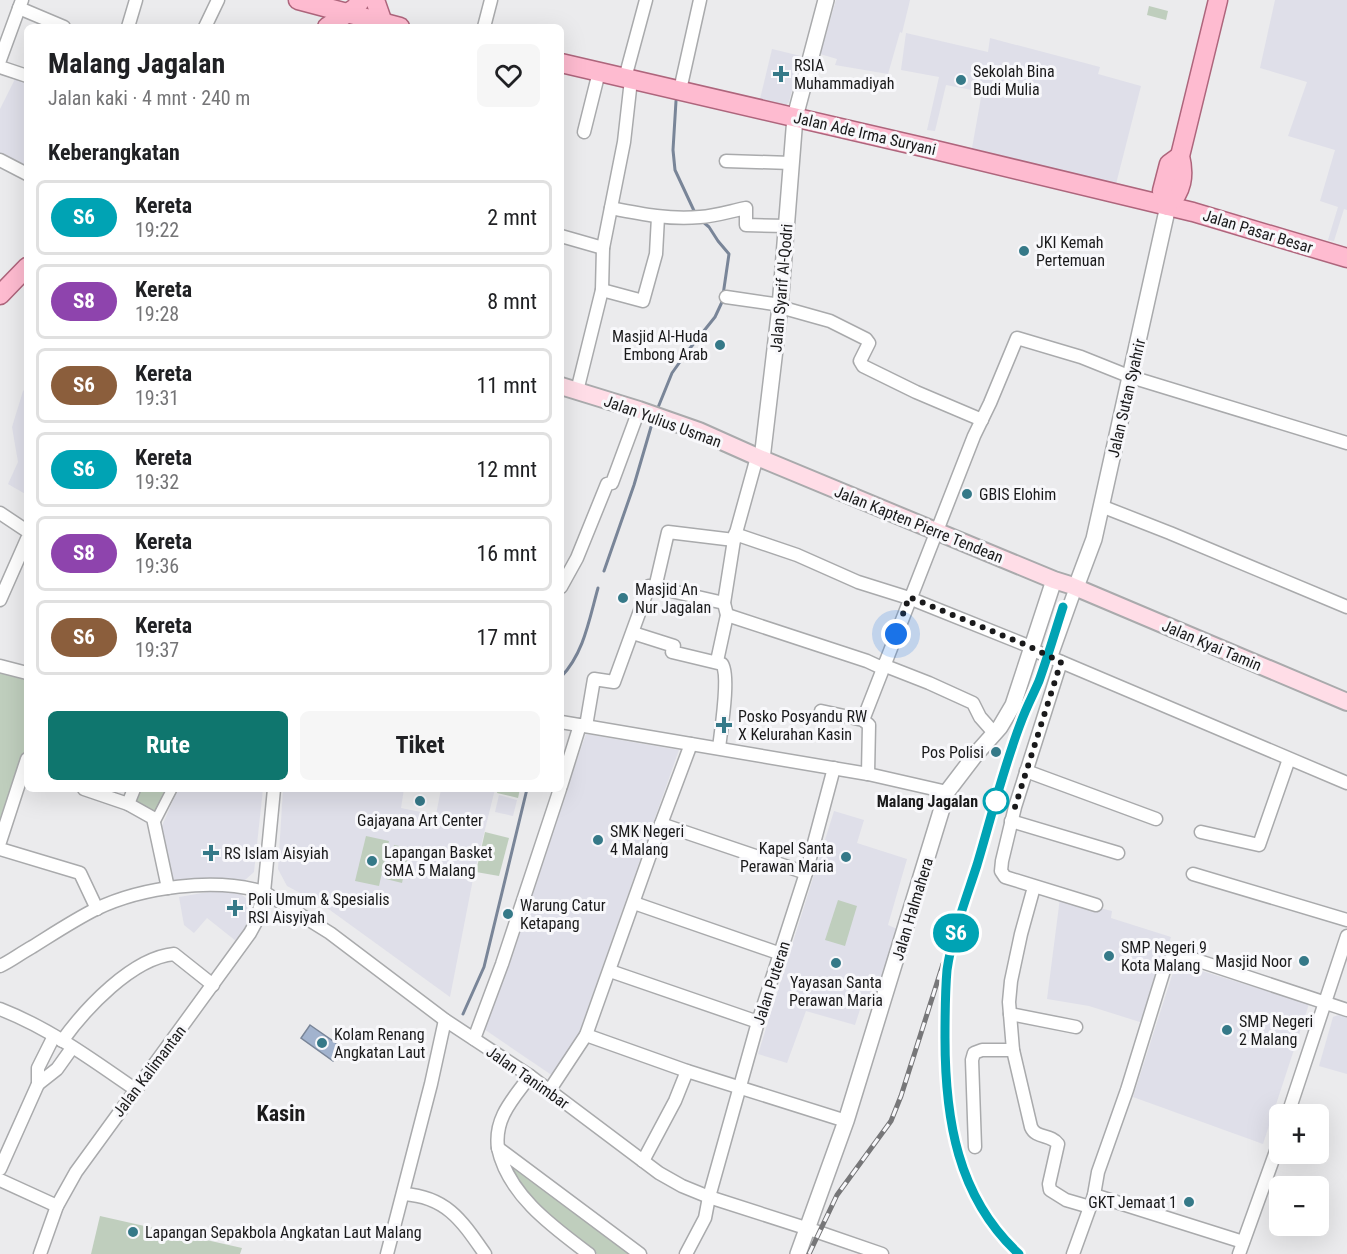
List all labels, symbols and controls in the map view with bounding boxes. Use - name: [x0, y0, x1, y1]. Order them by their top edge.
- button: heart: [477, 44, 540, 107]
- text: Malang Jagalan: [48, 47, 225, 80]
- place label: RSIA Muhammadiyah: [794, 56, 895, 93]
- place label: Sekolah Bina Budi Mulia: [973, 62, 1055, 99]
- marker: RSIA Muhammadiyah: [772, 65, 790, 83]
- marker: Sekolah Bina Budi Mulia: [954, 73, 968, 87]
- text: Jalan kaki · 4 mnt · 240 m: [48, 86, 250, 110]
- street label: Jalan Ade Irma Suryani: [792, 108, 938, 159]
- text: Keberangkatan: [48, 140, 180, 165]
- text: Kereta: [135, 193, 192, 218]
- text: S6: [73, 205, 95, 229]
- text: 2 mnt: [487, 205, 537, 230]
- street label: Jalan Pasar Besar: [1200, 206, 1315, 257]
- text: 19:22: [135, 218, 179, 242]
- street label: Jalan Syarif Al-Qodri: [766, 223, 797, 353]
- place label: JKI Kemah Pertemuan: [1036, 233, 1105, 270]
- marker: JKI Kemah Pertemuan: [1017, 244, 1031, 258]
- text: Kereta: [135, 277, 192, 302]
- text: S8: [73, 289, 95, 313]
- text: 8 mnt: [487, 289, 537, 314]
- text: 19:28: [135, 302, 179, 326]
- place label: Masjid Al-Huda Embong Arab: [612, 327, 708, 364]
- street label: Jalan Sutan Syahrir: [1104, 337, 1149, 460]
- marker: Masjid Al-Huda Embong Arab: [713, 338, 727, 352]
- text: Kereta: [135, 361, 192, 386]
- text: S6: [73, 373, 95, 397]
- text: 11 mnt: [477, 373, 537, 398]
- text: 19:31: [135, 386, 179, 410]
- street label: Jalan Yulius Usman: [601, 391, 724, 452]
- text: Kereta: [135, 445, 192, 470]
- text: S6: [73, 457, 95, 481]
- text: 12 mnt: [477, 457, 537, 482]
- text: 19:32: [135, 470, 179, 494]
- street label: Jalan Kapten Pierre Tendean: [832, 482, 1006, 567]
- place label: GBIS Elohim: [979, 485, 1056, 504]
- marker: GBIS Elohim: [960, 487, 974, 501]
- text: Kereta: [135, 529, 192, 554]
- text: S8: [73, 541, 95, 565]
- text: 16 mnt: [477, 541, 537, 566]
- text: 19:36: [135, 554, 179, 578]
- place label: Masjid An Nur Jagalan: [635, 580, 711, 617]
- marker: Masjid An Nur Jagalan: [616, 591, 630, 605]
- text: Kereta: [135, 613, 192, 638]
- street label: Jalan Kyai Tamin: [1159, 616, 1264, 675]
- your location: [881, 619, 911, 649]
- text: S6: [73, 625, 95, 649]
- text: 17 mnt: [477, 625, 537, 650]
- text: 19:37: [135, 638, 179, 662]
- place label: Posko Posyandu RW X Kelurahan Kasin: [738, 707, 867, 744]
- button: Rute: [48, 711, 288, 780]
- button: Tiket: [300, 711, 540, 780]
- marker: Posko Posyandu RW X Kelurahan Kasin: [715, 716, 733, 734]
- place label: Pos Polisi: [921, 743, 984, 762]
- marker: Pos Polisi: [989, 745, 1003, 759]
- marker: Malang Jagalan: [983, 788, 1009, 814]
- place label: Malang Jagalan: [877, 792, 978, 811]
- marker: Gajayana Art Center: [413, 794, 427, 808]
- place label: Gajayana Art Center: [357, 811, 483, 830]
- place label: SMK Negeri 4 Malang: [610, 822, 684, 859]
- marker: SMK Negeri 4 Malang: [591, 833, 605, 847]
- place label: Kapel Santa Perawan Maria: [740, 839, 834, 876]
- place label: Lapangan Basket SMA 5 Malang: [384, 843, 493, 880]
- marker: RS Islam Aisyiah: [202, 844, 220, 862]
- place label: RS Islam Aisyiah: [224, 844, 329, 863]
- marker: Kapel Santa Perawan Maria: [839, 850, 853, 864]
- marker: Lapangan Basket SMA 5 Malang: [365, 854, 379, 868]
- street label: Jalan Halmahera: [888, 855, 937, 963]
- place label: Poli Umum & Spesialis RSI Aisyiyah: [248, 890, 390, 927]
- place label: Warung Catur Ketapang: [520, 896, 606, 933]
- marker: Poli Umum & Spesialis RSI Aisyiyah: [226, 899, 244, 917]
- marker: Warung Catur Ketapang: [501, 907, 515, 921]
- line badge: S6: [929, 914, 983, 952]
- text: S6: [945, 921, 967, 945]
- place label: SMP Negeri 9 Kota Malang: [1121, 938, 1207, 975]
- street label: Jalan Puteran: [749, 939, 794, 1027]
- marker: SMP Negeri 9 Kota Malang: [1102, 949, 1116, 963]
- place label: Masjid Noor: [1215, 952, 1292, 971]
- marker: Masjid Noor: [1297, 954, 1311, 968]
- marker: Yayasan Santa Perawan Maria: [829, 956, 843, 970]
- place label: Yayasan Santa Perawan Maria: [789, 973, 883, 1010]
- place label: SMP Negeri 2 Malang: [1239, 1012, 1313, 1049]
- street label: Jalan Kalimantan: [109, 1022, 190, 1121]
- marker: SMP Negeri 2 Malang: [1220, 1023, 1234, 1037]
- place label: Kolam Renang Angkatan Laut: [334, 1025, 426, 1062]
- marker: Kolam Renang Angkatan Laut: [315, 1036, 329, 1050]
- street label: Jalan Tanimbar: [483, 1042, 573, 1113]
- district label: Kasin: [257, 1101, 305, 1126]
- map controls: [1269, 1104, 1329, 1236]
- button: +: [1269, 1104, 1329, 1164]
- button: −: [1269, 1176, 1329, 1236]
- place label: GKT Jemaat 1: [1088, 1193, 1177, 1212]
- marker: GKT Jemaat 1: [1182, 1195, 1196, 1209]
- place label: Lapangan Sepakbola Angkatan Laut Malang: [145, 1223, 422, 1242]
- marker: Lapangan Sepakbola Angkatan Laut Malang: [126, 1225, 140, 1239]

